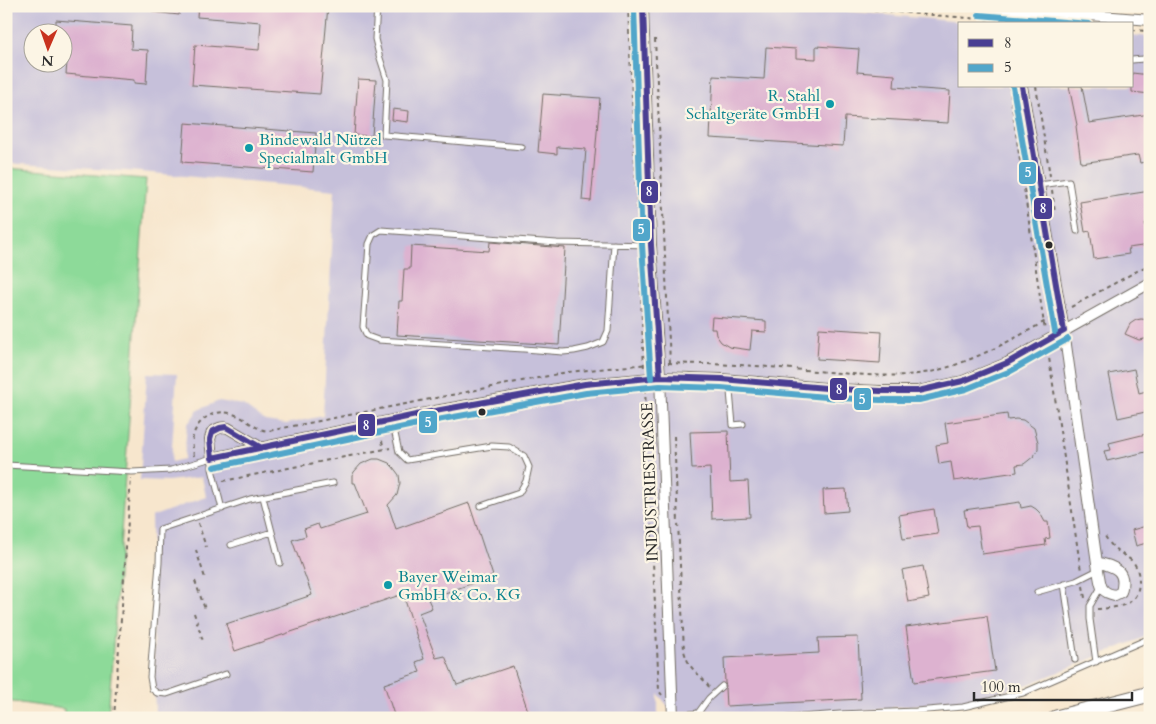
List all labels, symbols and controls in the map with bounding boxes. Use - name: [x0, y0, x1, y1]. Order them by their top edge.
- north arrow: [22, 22, 72, 72]
- legend: [958, 22, 1134, 88]
- text: 8: [1004, 33, 1012, 53]
- text: N: [41, 51, 54, 70]
- text: 5: [1004, 57, 1012, 77]
- place label: R. Stahl Schaltgeräte GmbH: [686, 85, 820, 125]
- marker: R. Stahl Schaltgeräte GmbH: [824, 98, 836, 110]
- place label: Bindewald Nützel Specialmalt GmbH: [259, 129, 388, 169]
- marker: Bindewald Nützel Specialmalt GmbH: [243, 142, 255, 154]
- line badge: 5: [1018, 161, 1037, 185]
- text: 5: [1024, 163, 1032, 182]
- line badge: 8: [640, 180, 659, 204]
- text: 8: [645, 182, 653, 201]
- line badge: 8: [1033, 197, 1053, 220]
- text: 8: [1039, 199, 1047, 218]
- line badge: 5: [632, 218, 651, 242]
- text: 5: [637, 220, 645, 239]
- unlabelled marker: [1044, 240, 1054, 250]
- line badge: 8: [829, 377, 848, 401]
- text: 8: [835, 380, 843, 399]
- line badge: 5: [853, 387, 872, 411]
- text: 5: [858, 390, 866, 409]
- street label: INDUSTRIESTRASSE: [636, 402, 664, 562]
- unlabelled marker: [477, 407, 487, 417]
- line badge: 5: [418, 410, 438, 434]
- line badge: 8: [357, 413, 376, 437]
- text: 5: [424, 413, 432, 432]
- text: 8: [362, 416, 370, 435]
- place label: Bayer Weimar GmbH & Co. KG: [398, 566, 521, 606]
- marker: Bayer Weimar GmbH & Co. KG: [382, 579, 394, 591]
- scale bar: [974, 669, 1131, 701]
- text: 100 m: [981, 677, 1021, 697]

